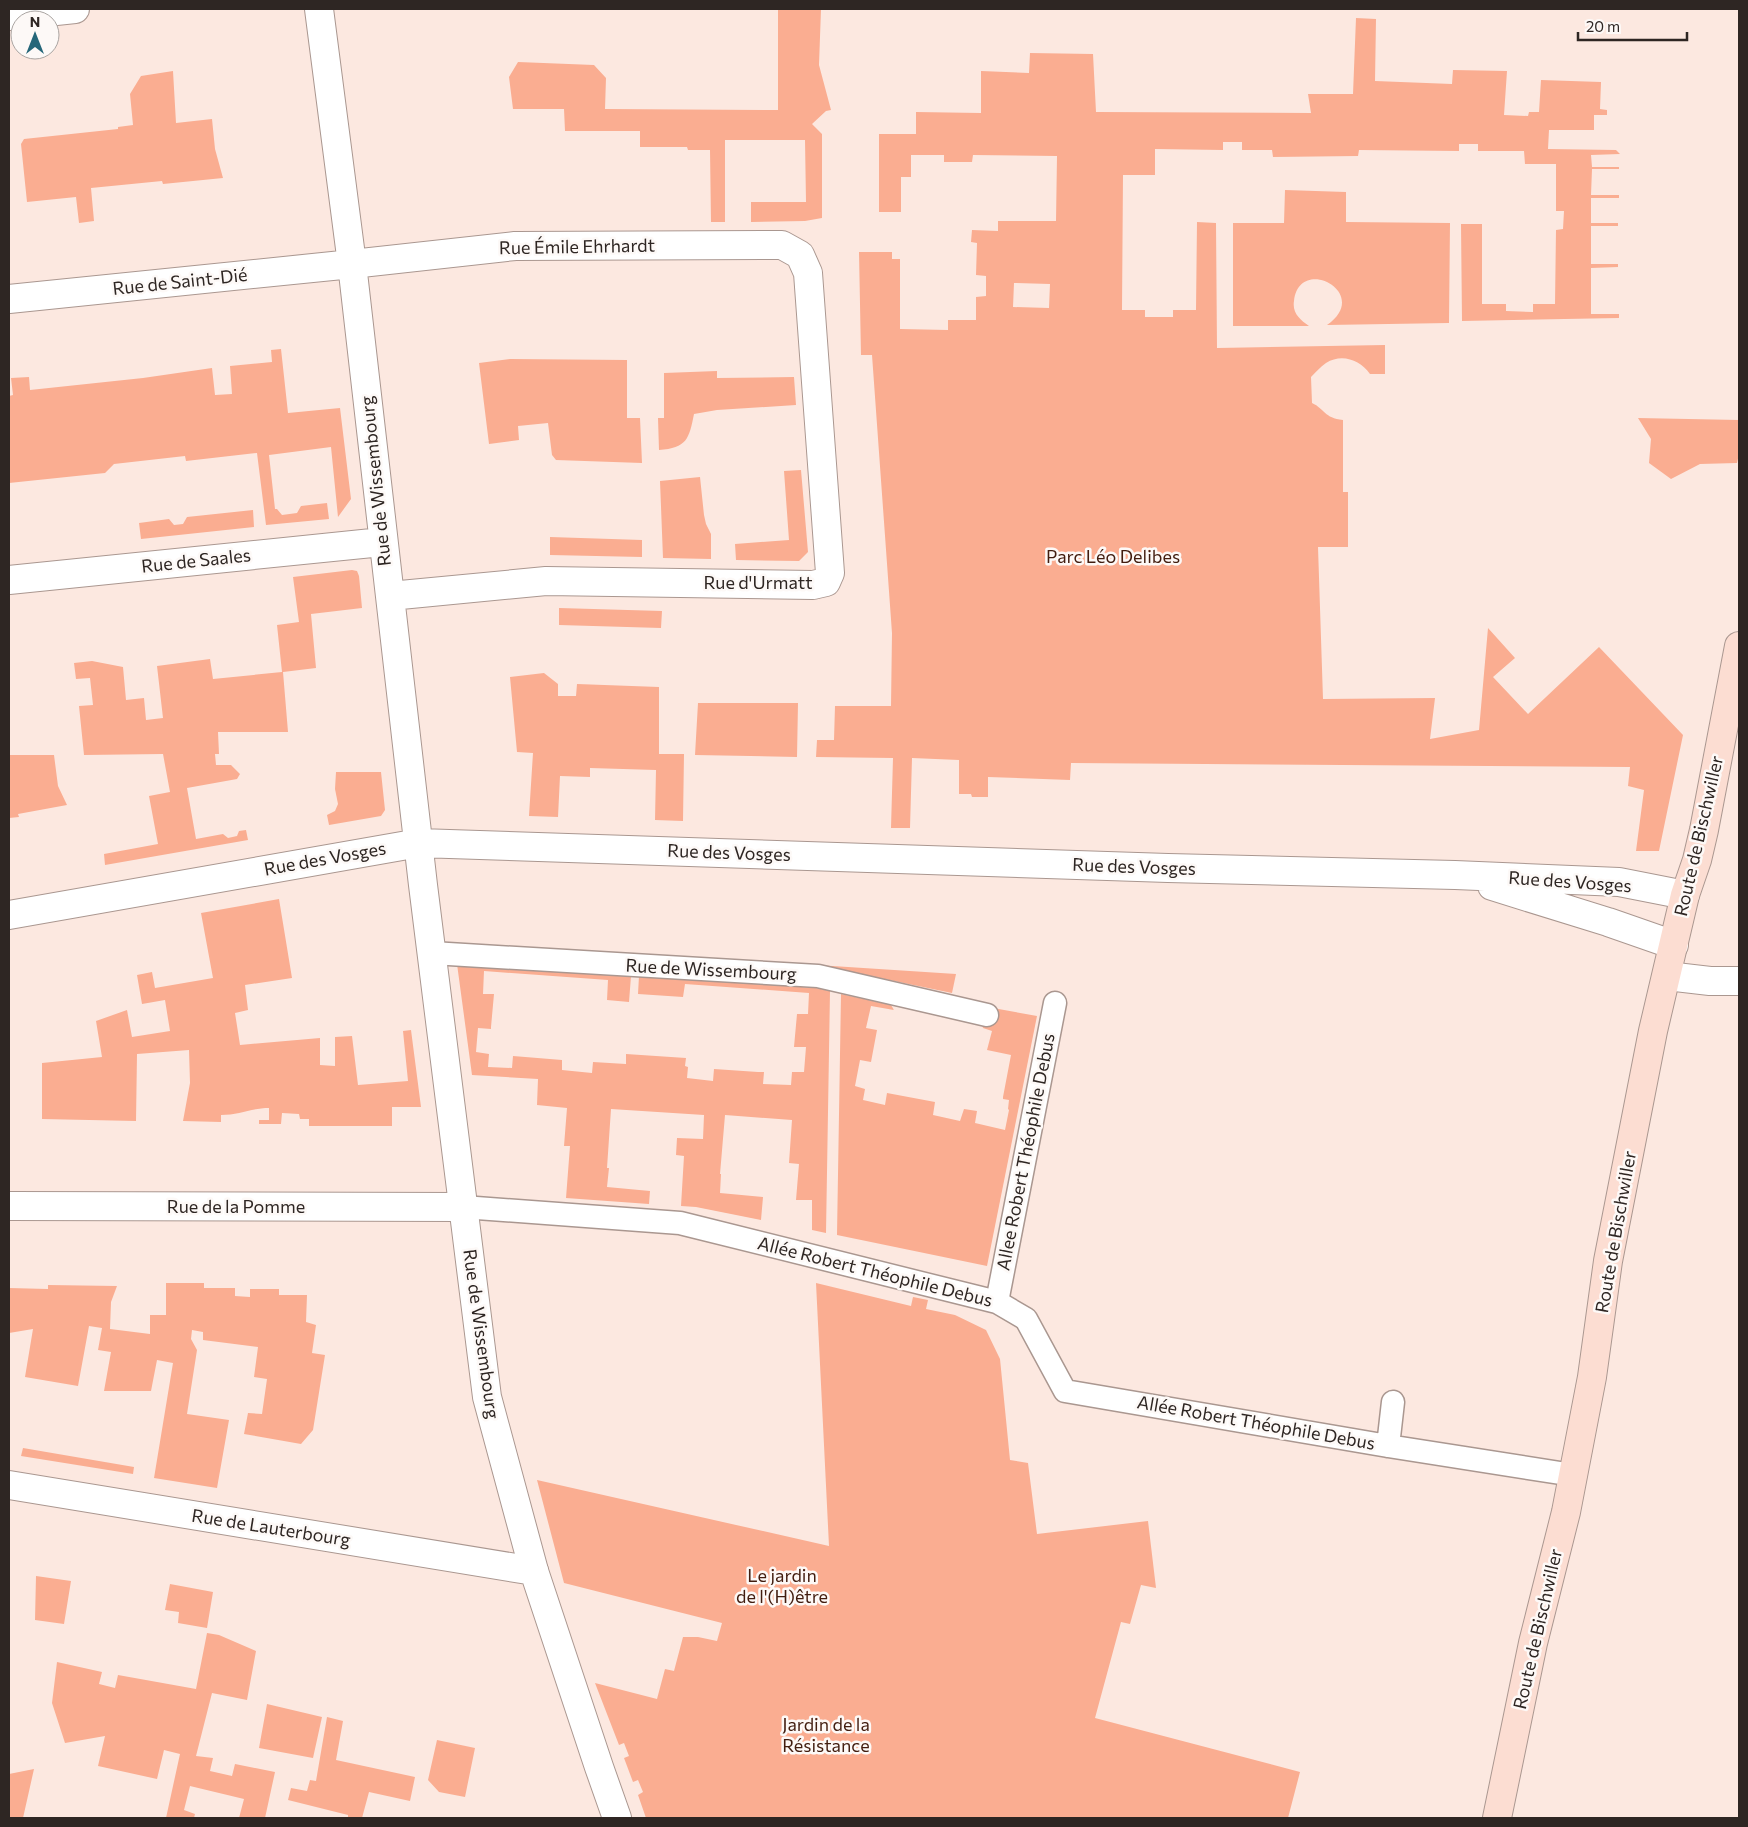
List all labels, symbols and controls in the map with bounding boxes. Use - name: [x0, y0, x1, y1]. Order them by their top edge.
- north arrow: [10, 10, 60, 60]
- scale bar: [1578, 10, 1687, 42]
- text: N: [30, 13, 40, 30]
- text: 20 m: [1586, 17, 1620, 35]
- street label: Rue Émile Ehrhardt: [499, 234, 655, 258]
- street label: Rue de Saint-Dié: [111, 263, 248, 299]
- street label: Rue de Wissembourg: [355, 395, 395, 567]
- street label: Rue de Saales: [140, 543, 252, 577]
- park label: Parc Léo Delibes: [1046, 545, 1180, 567]
- street label: Rue d'Urmatt: [703, 571, 813, 593]
- street label: Route de Bischwiller: [1669, 753, 1727, 918]
- street label: Rue des Vosges: [262, 836, 388, 880]
- street label: Rue des Vosges: [667, 839, 791, 865]
- street label: Rue des Vosges: [1072, 853, 1196, 879]
- street label: Rue des Vosges: [1508, 866, 1632, 896]
- street label: Rue de Wissembourg: [625, 954, 797, 984]
- street label: Allee Robert Théophile Debus: [991, 1031, 1059, 1272]
- street label: Route de Bischwiller: [1590, 1149, 1640, 1315]
- street label: Rue de la Pomme: [167, 1195, 305, 1217]
- street label: Allée Robert Théophile Debus: [756, 1231, 995, 1311]
- street label: Rue de Wissembourg: [459, 1248, 505, 1420]
- street label: Allée Robert Théophile Debus: [1135, 1390, 1377, 1454]
- street label: Rue de Lauterbourg: [190, 1504, 352, 1550]
- street label: Route de Bischwiller: [1508, 1546, 1566, 1711]
- park label: Le jardin de l'(H)être: [736, 1564, 828, 1607]
- park label: Jardin de la Résistance: [782, 1713, 870, 1756]

